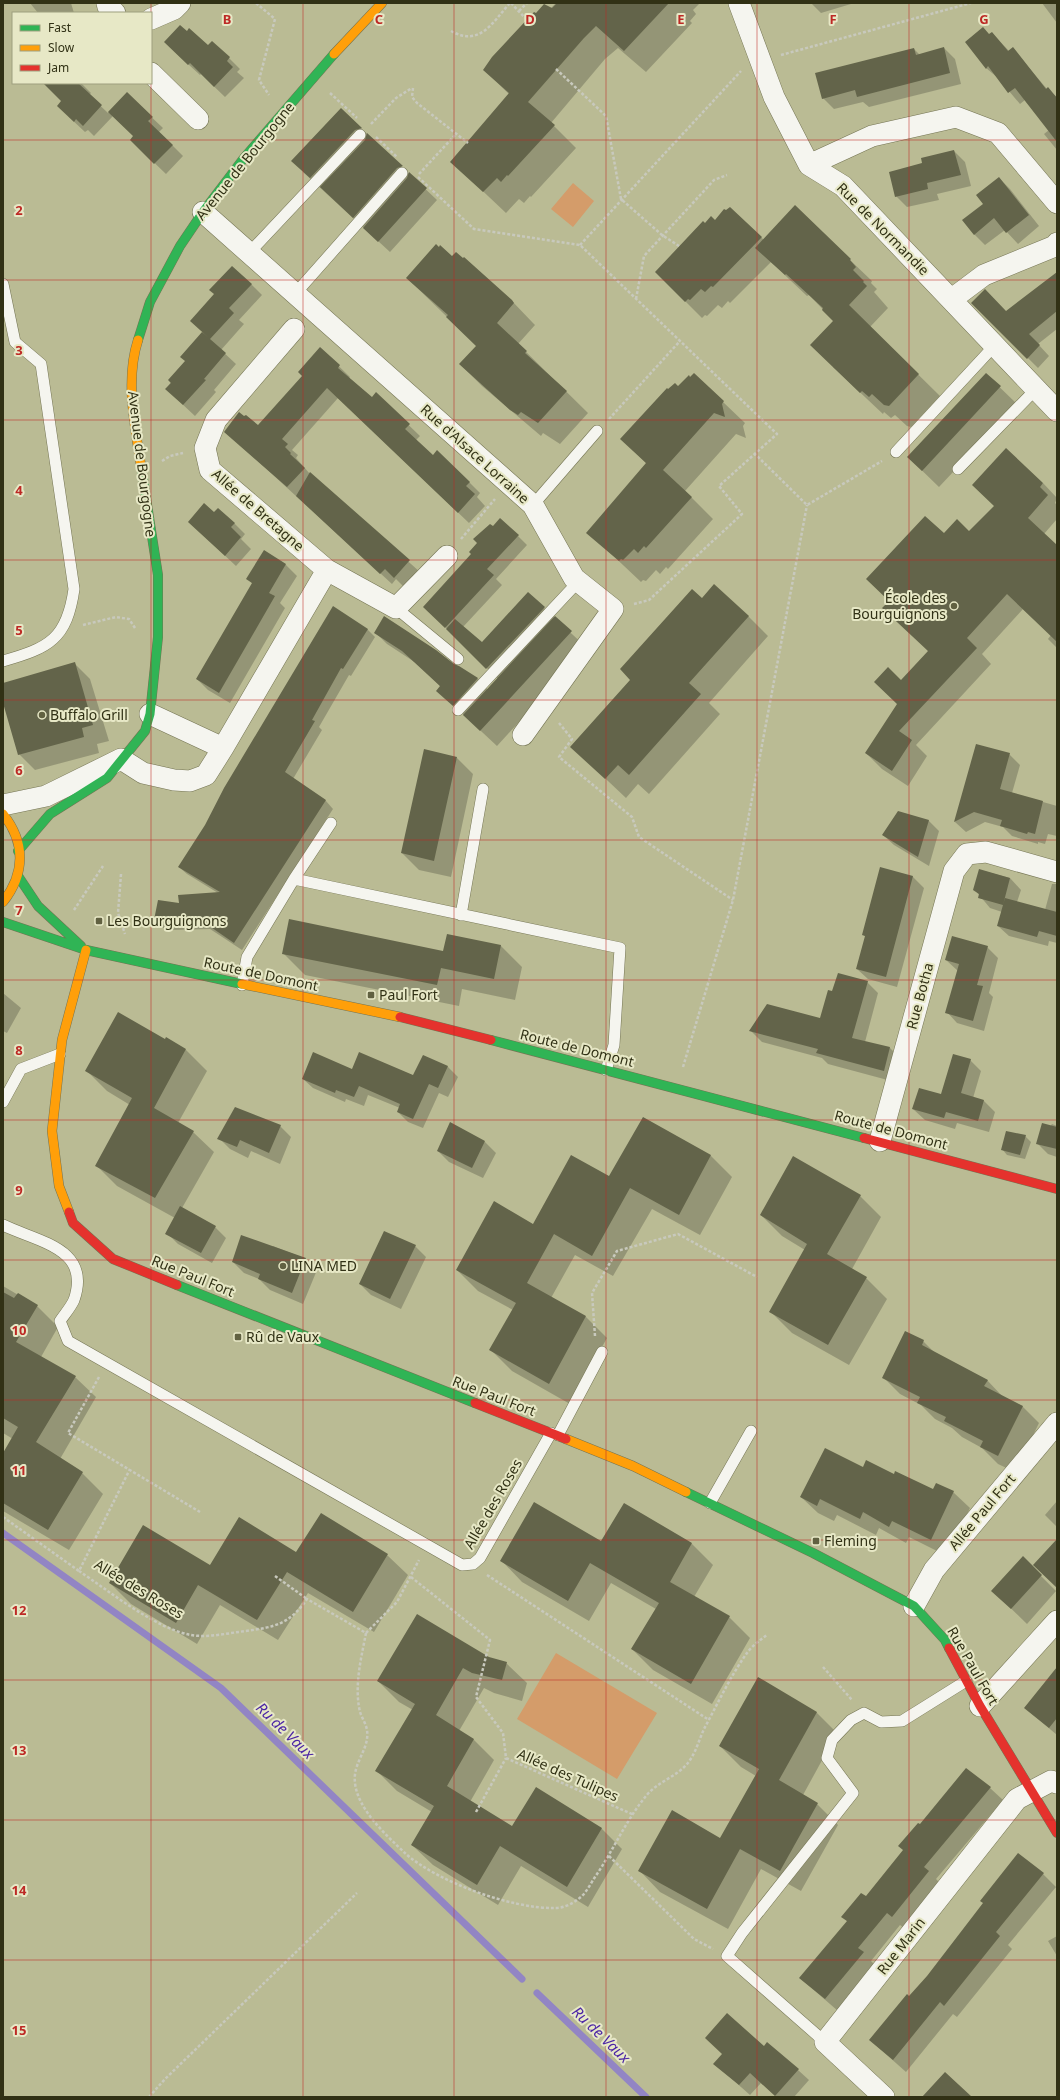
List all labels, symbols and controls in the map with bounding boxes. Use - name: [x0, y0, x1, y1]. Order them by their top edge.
- text: B: [223, 10, 231, 28]
- text: C: [375, 10, 383, 28]
- text: D: [525, 10, 535, 28]
- text: E: [677, 10, 685, 28]
- text: F: [829, 10, 837, 28]
- text: G: [979, 10, 989, 28]
- legend: [12, 12, 152, 84]
- text: Fast: [48, 19, 72, 36]
- text: Slow: [48, 39, 75, 56]
- text: Jam: [47, 59, 69, 76]
- street label: Avenue de Bourgogne: [191, 97, 298, 224]
- street label: Rue de Normandie: [833, 178, 934, 279]
- text: 2: [15, 201, 23, 219]
- text: 3: [15, 341, 23, 359]
- street label: Avenue de Bourgogne: [124, 390, 161, 538]
- street label: Rue d'Alsace Lorraine: [417, 400, 534, 508]
- street label: Allée de Bretagne: [208, 464, 309, 555]
- text: 4: [15, 481, 23, 499]
- place label: École des Bourguignons: [852, 588, 946, 623]
- marker: École des Bourguignons: [949, 601, 959, 611]
- text: 5: [15, 621, 23, 639]
- place label: Buffalo Grill: [50, 705, 128, 724]
- marker: Buffalo Grill: [37, 710, 47, 720]
- text: 6: [15, 761, 23, 779]
- text: 7: [15, 901, 23, 919]
- place label: Les Bourguignons: [107, 911, 227, 930]
- marker: Les Bourguignons: [94, 916, 104, 926]
- street label: Route de Domont: [202, 952, 320, 995]
- street label: Rue Botha: [902, 961, 937, 1031]
- place label: Paul Fort: [379, 985, 438, 1004]
- marker: Paul Fort: [366, 990, 376, 1000]
- street label: Route de Domont: [518, 1024, 636, 1071]
- text: 8: [15, 1041, 23, 1059]
- street label: Route de Domont: [832, 1105, 950, 1154]
- text: 9: [15, 1181, 23, 1199]
- street label: Rue Paul Fort: [149, 1250, 237, 1301]
- place label: LINA MED: [291, 1256, 357, 1275]
- marker: LINA MED: [278, 1261, 288, 1271]
- text: 10: [12, 1321, 26, 1339]
- place label: Rû de Vaux: [246, 1327, 320, 1346]
- marker: Rû de Vaux: [233, 1332, 243, 1342]
- street label: Rue Paul Fort: [450, 1371, 539, 1420]
- street label: Allée des Roses: [459, 1455, 526, 1552]
- text: 11: [12, 1461, 26, 1479]
- street label: Allée Paul Fort: [944, 1469, 1019, 1554]
- place label: Fleming: [824, 1531, 877, 1550]
- marker: Fleming: [811, 1536, 821, 1546]
- street label: Allée des Roses: [91, 1554, 188, 1623]
- text: 12: [12, 1601, 26, 1619]
- street label: Rue Paul Fort: [943, 1623, 1004, 1708]
- water label: Ru de Vaux: [252, 1697, 320, 1764]
- text: 13: [12, 1741, 26, 1759]
- street label: Allée des Tulipes: [515, 1744, 622, 1805]
- text: 14: [12, 1881, 27, 1899]
- street label: Rue Marin: [872, 1913, 929, 1978]
- water label: Ru de Vaux: [568, 2001, 636, 2068]
- text: 15: [12, 2021, 26, 2039]

